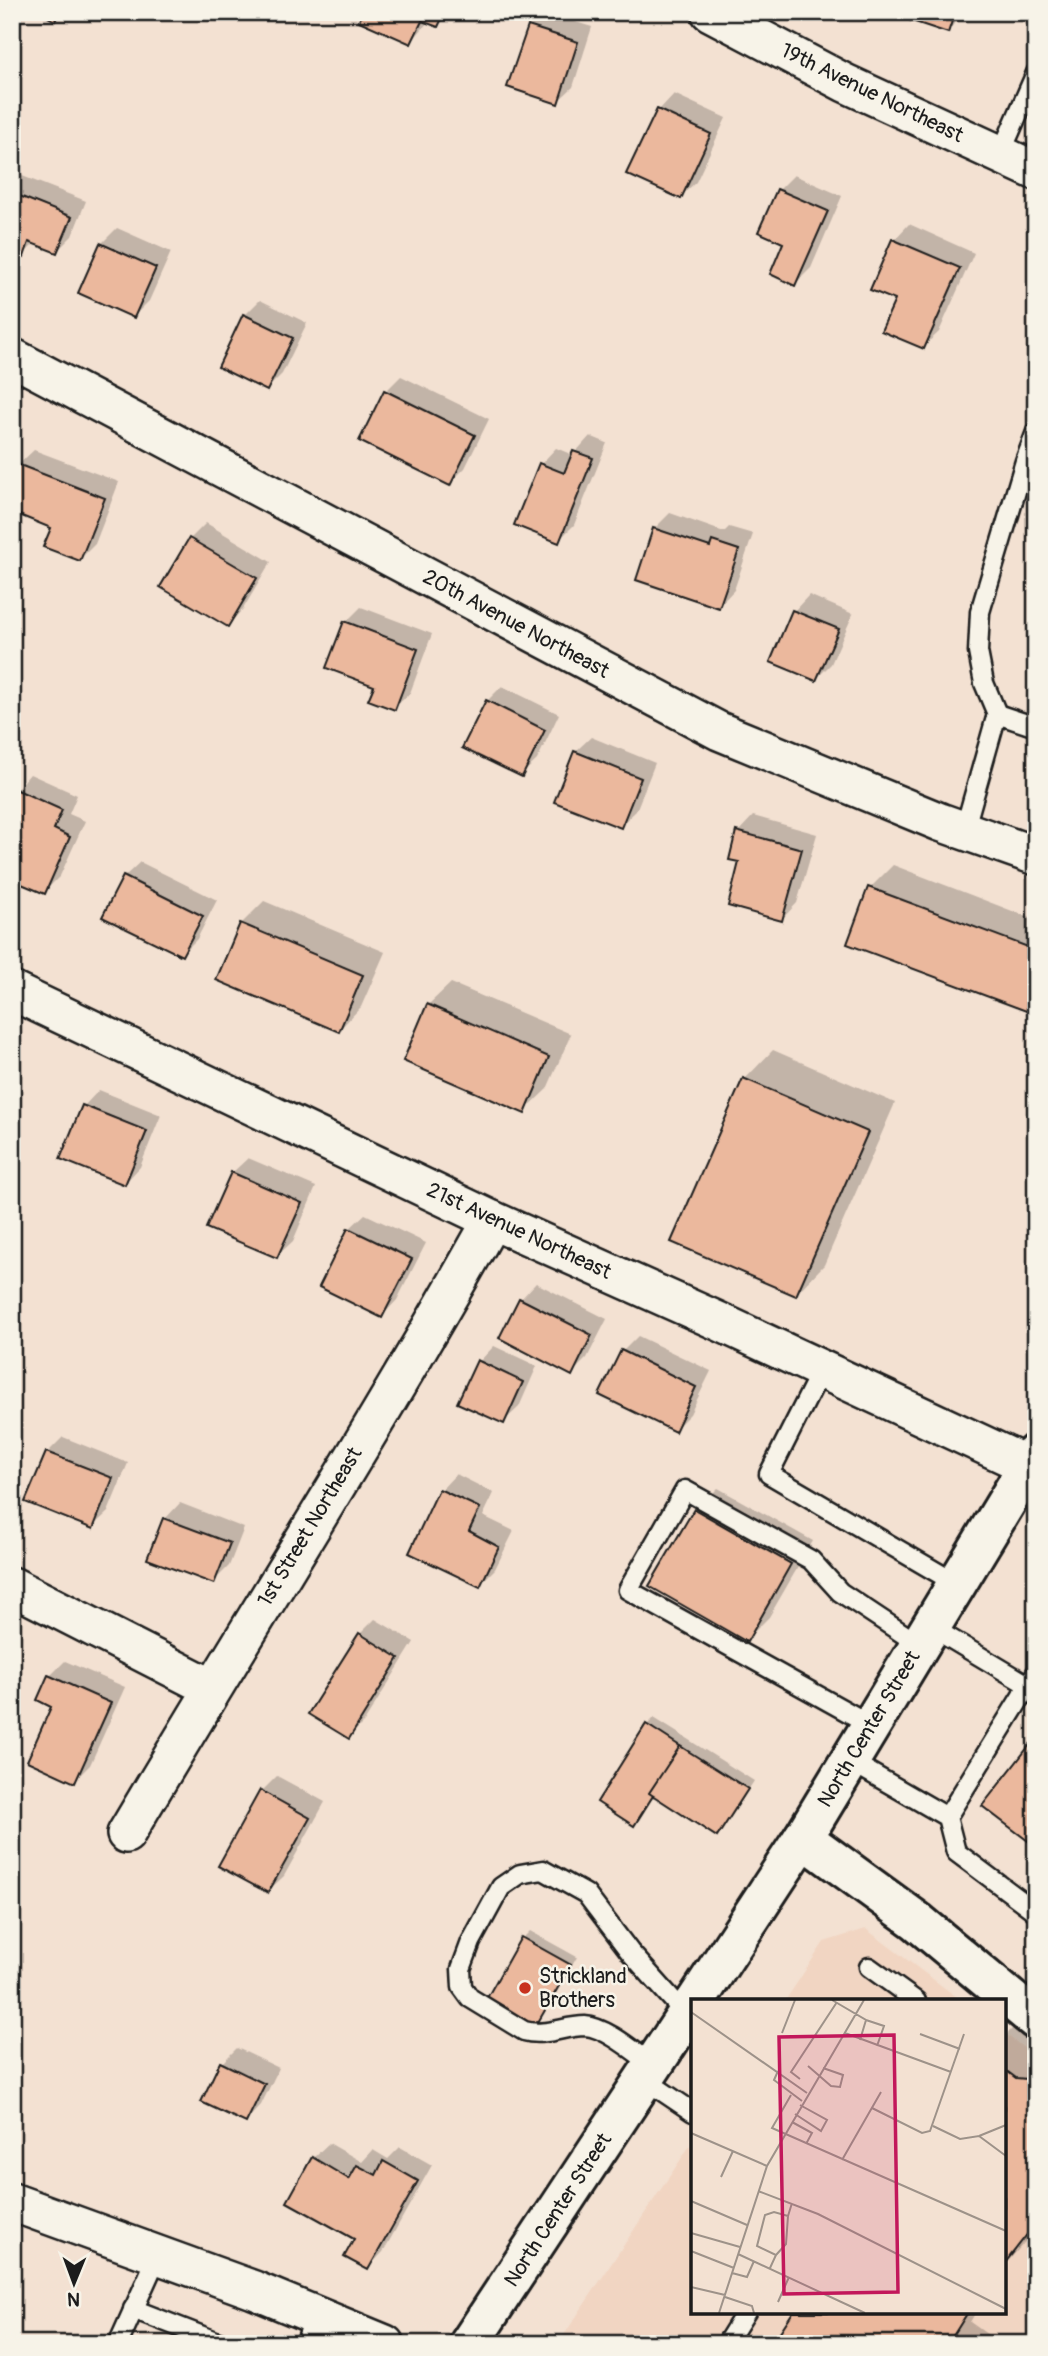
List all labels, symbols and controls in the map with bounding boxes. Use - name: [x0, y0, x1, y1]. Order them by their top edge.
- street label: 19th Avenue Northeast: [776, 37, 968, 149]
- street label: 20th Avenue Northeast: [418, 563, 614, 685]
- street label: 21st Avenue Northeast: [422, 1176, 616, 1286]
- street label: 1st Street Northeast: [252, 1442, 369, 1612]
- street label: North Center Street: [812, 1645, 927, 1812]
- place label: Strickland Brothers: [539, 1963, 627, 2014]
- marker: Strickland Brothers: [517, 1980, 533, 1996]
- inset map: [691, 1999, 1006, 2314]
- street label: North Center Street: [498, 2127, 618, 2292]
- north arrow: [38, 2248, 108, 2318]
- text: N: [67, 2287, 80, 2311]

